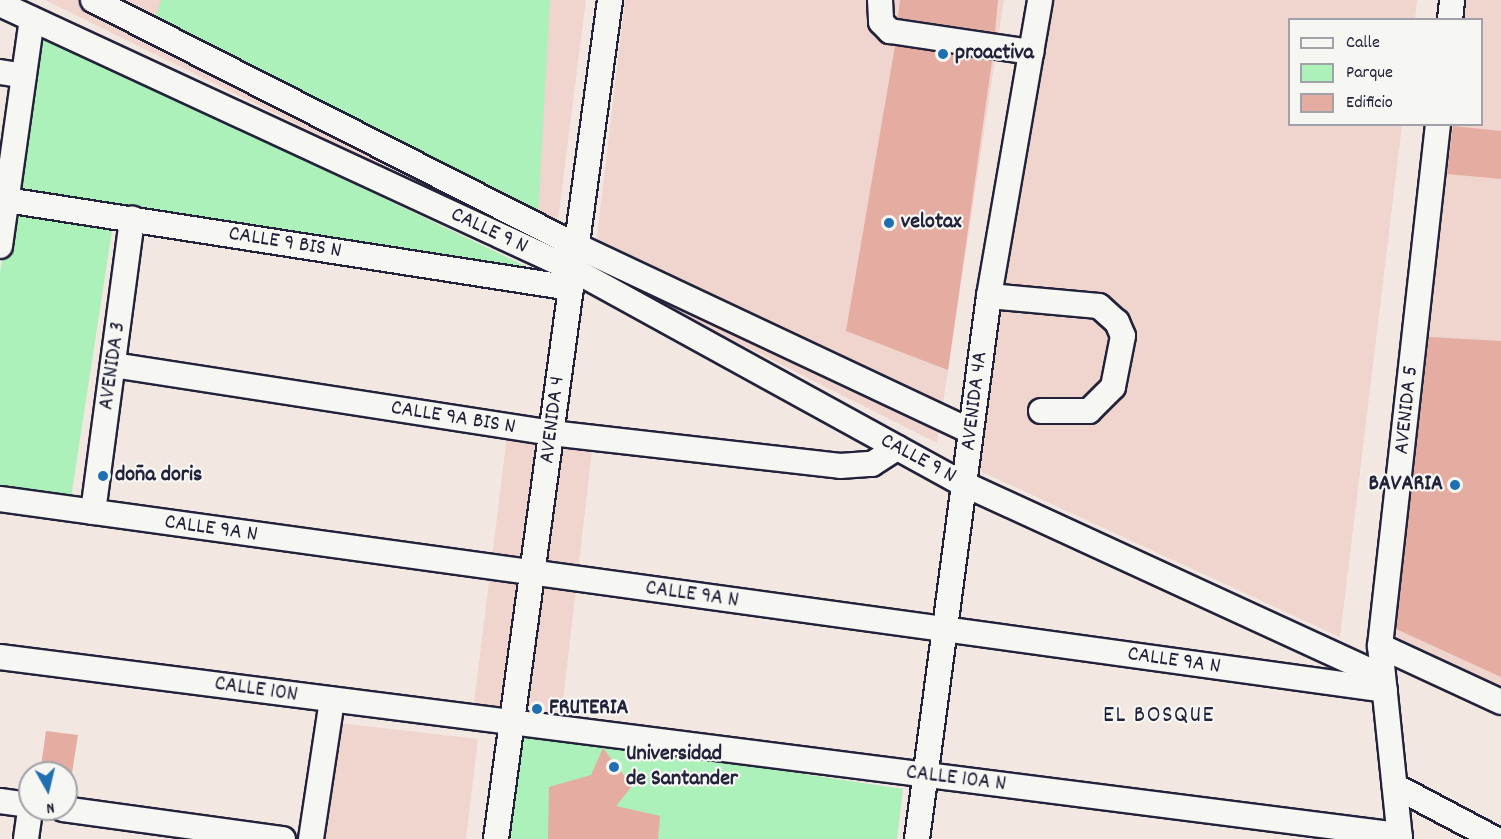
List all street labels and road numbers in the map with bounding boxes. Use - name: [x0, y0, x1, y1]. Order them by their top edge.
- street label: CALLE 9 N: [446, 202, 532, 260]
- street label: CALLE 9 BIS N: [227, 221, 343, 265]
- street label: AVENIDA 3: [94, 320, 132, 412]
- street label: AVENIDA 4A: [956, 350, 994, 452]
- street label: AVENIDA 5: [1389, 364, 1425, 456]
- street label: AVENIDA 4: [535, 375, 571, 465]
- street label: CALLE 9A BIS N: [389, 395, 517, 441]
- street label: CALLE 9 N: [876, 428, 960, 490]
- street label: CALLE 9A N: [163, 509, 259, 549]
- street label: CALLE 9A N: [644, 575, 740, 615]
- street label: CALLE 9A N: [1126, 641, 1222, 681]
- street label: CALLE 10N: [213, 671, 299, 709]
- street label: CALLE 10A N: [904, 760, 1008, 798]

